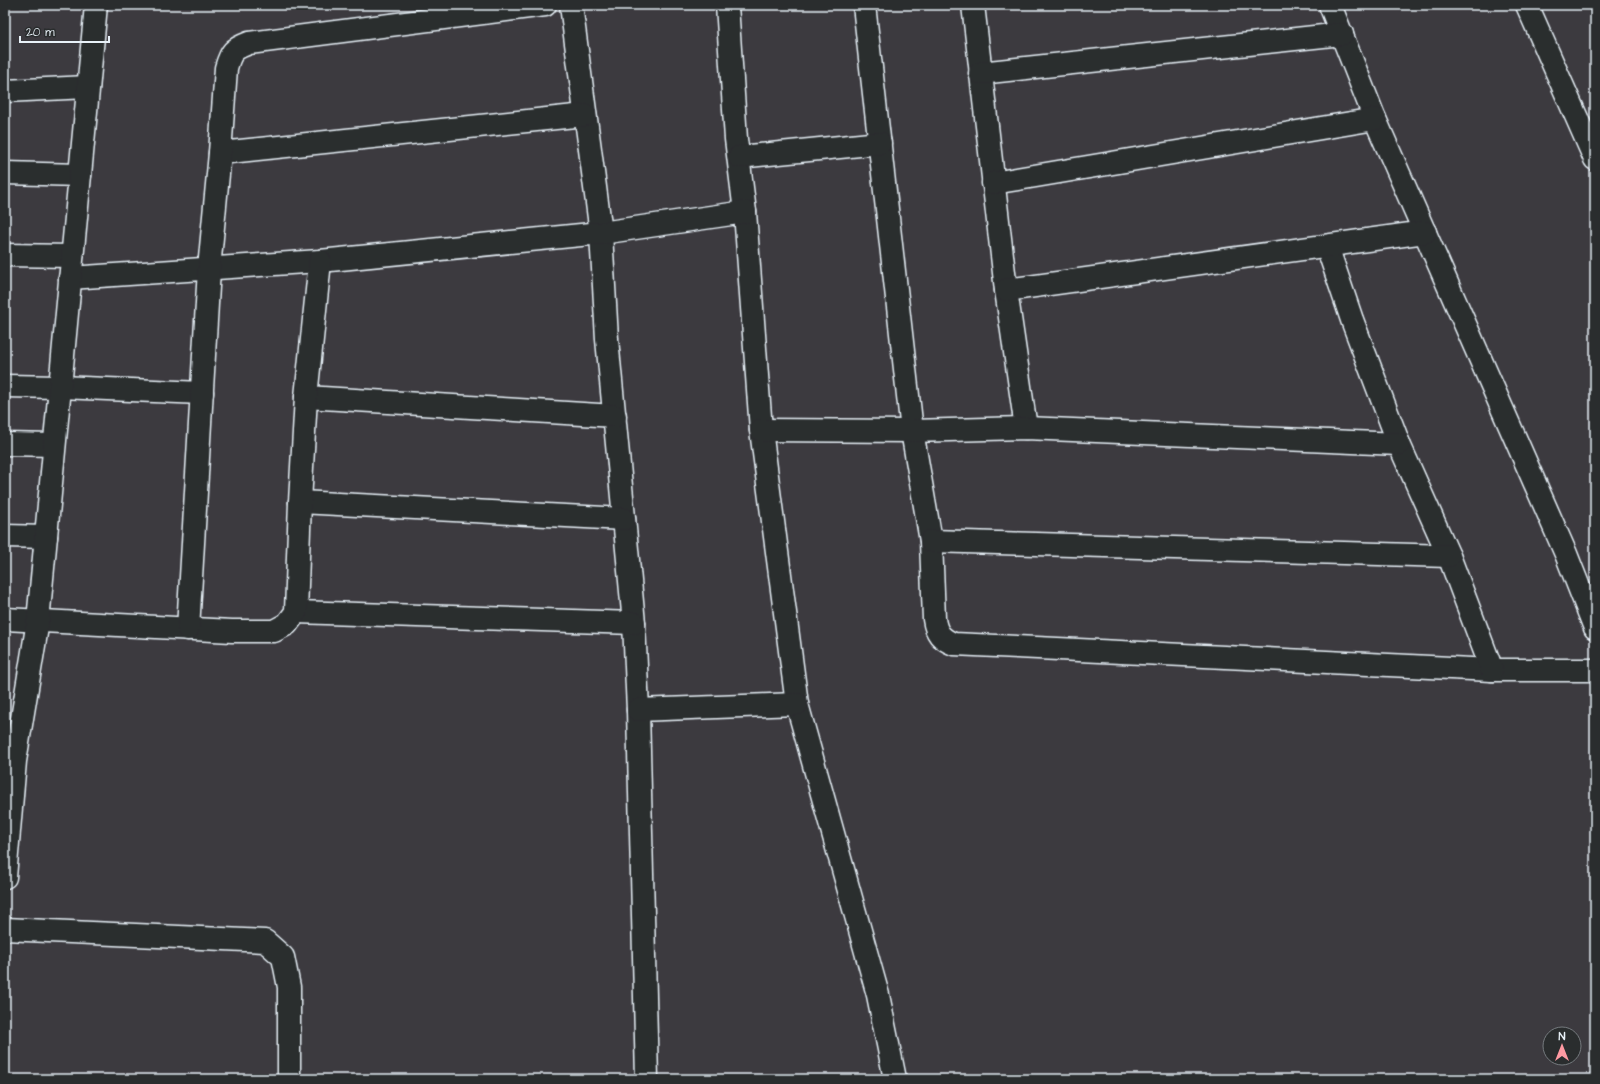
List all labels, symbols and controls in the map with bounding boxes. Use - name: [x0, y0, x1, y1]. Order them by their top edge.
- scale bar: [20, 18, 109, 44]
- text: 20 m: [26, 24, 55, 41]
- north arrow: [1542, 1026, 1582, 1066]
- text: N: [1559, 1029, 1566, 1044]

